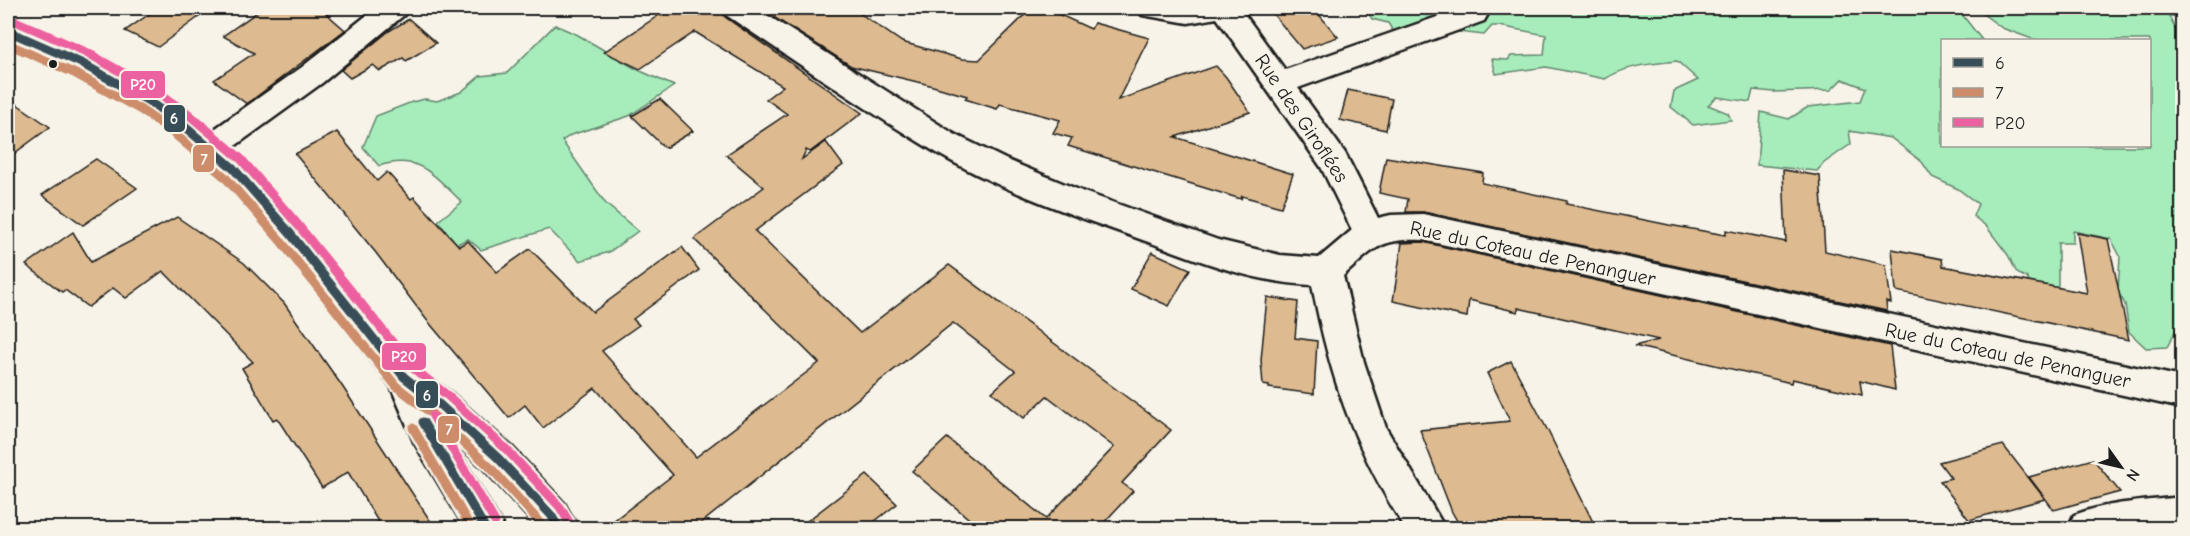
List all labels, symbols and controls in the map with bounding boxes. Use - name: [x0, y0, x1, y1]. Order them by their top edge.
- legend: [1941, 39, 2151, 147]
- street label: Rue des Giroflées: [1250, 50, 1353, 187]
- text: 6: [1995, 53, 2005, 74]
- unlabelled marker: [47, 58, 59, 70]
- line badge: P20: [120, 70, 166, 99]
- text: P20: [130, 76, 156, 94]
- text: 7: [1995, 83, 2004, 104]
- line badge: 6: [163, 104, 186, 133]
- text: 6: [170, 110, 178, 128]
- text: P20: [1995, 113, 2025, 134]
- line badge: 7: [192, 144, 215, 173]
- text: 7: [200, 151, 208, 169]
- street label: Rue du Coteau de Penanguer: [1408, 216, 1658, 291]
- street label: Rue du Coteau de Penanguer: [1883, 318, 2133, 393]
- line badge: P20: [381, 342, 427, 371]
- text: P20: [391, 348, 417, 366]
- line badge: 6: [415, 380, 439, 409]
- text: 6: [423, 387, 431, 405]
- line badge: 7: [437, 415, 460, 444]
- text: 7: [445, 421, 453, 439]
- north arrow: [2091, 437, 2151, 497]
- text: N: [2122, 465, 2143, 484]

